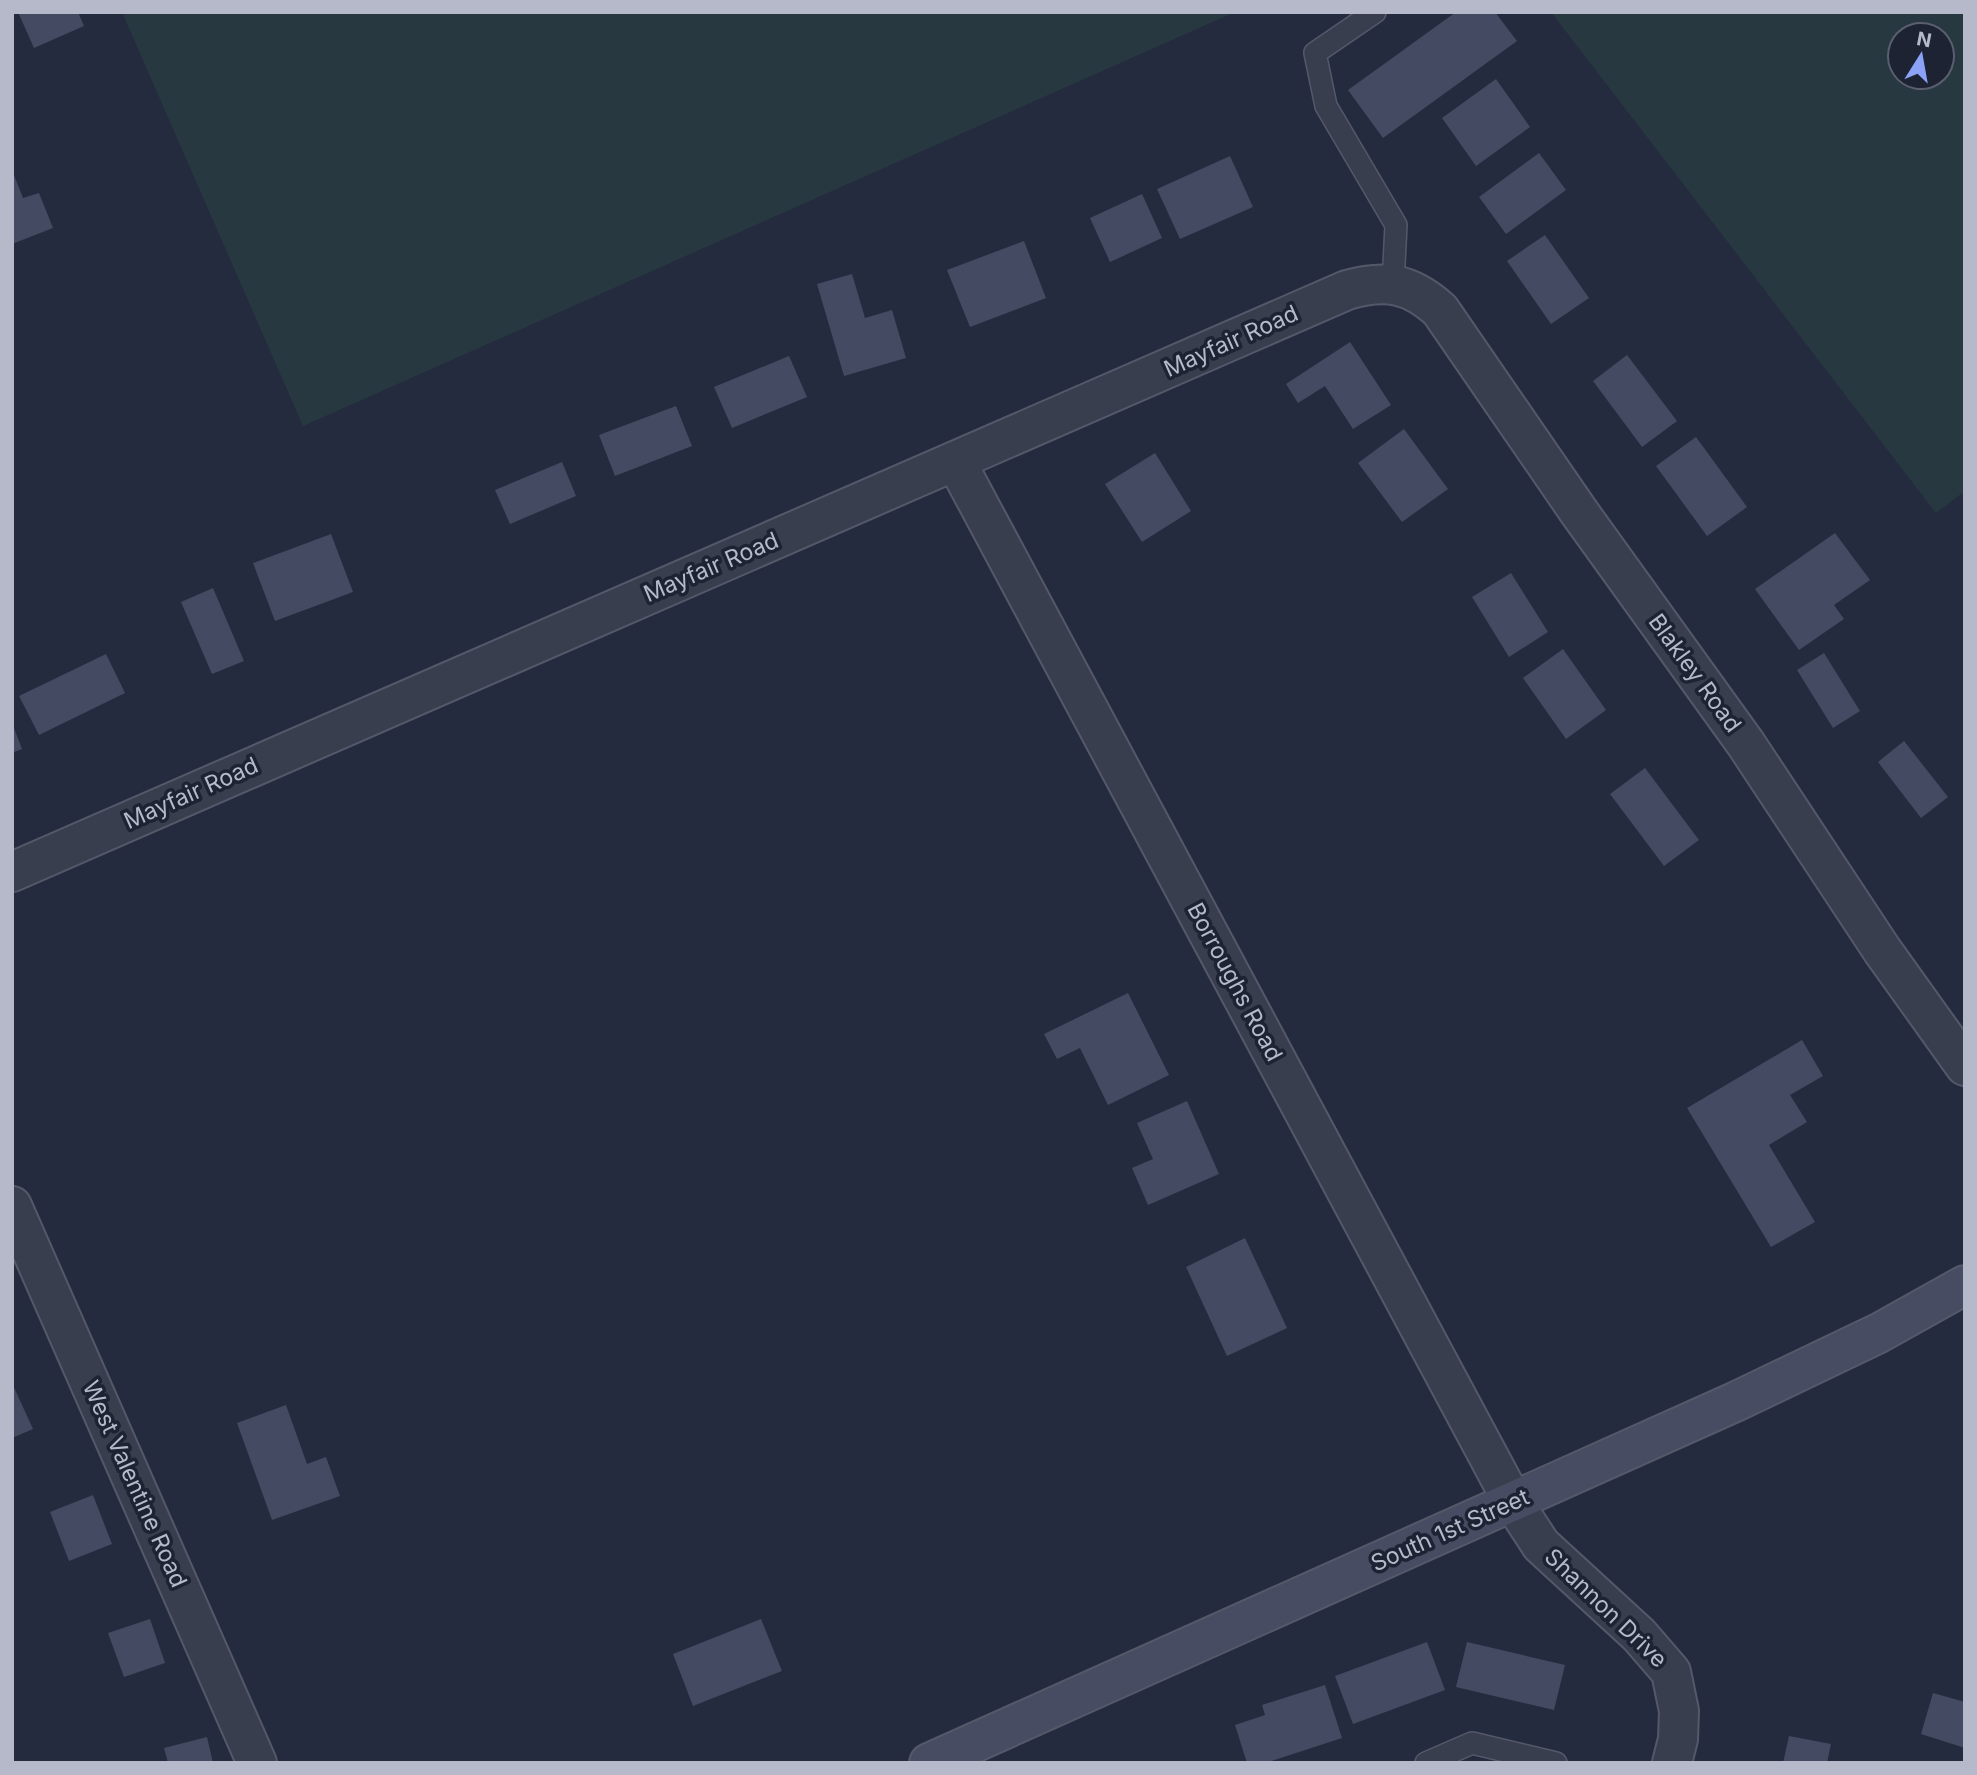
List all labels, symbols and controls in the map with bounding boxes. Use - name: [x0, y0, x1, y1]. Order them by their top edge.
- north arrow: [1886, 21, 1956, 91]
- text: N: [1915, 27, 1933, 52]
- street label: Mayfair Road: [1160, 299, 1302, 383]
- street label: Mayfair Road: [639, 526, 783, 608]
- street label: Blakley Road: [1643, 608, 1747, 738]
- street label: Mayfair Road: [120, 751, 262, 835]
- street label: Borroughs Road: [1181, 898, 1289, 1066]
- street label: West Valentine Road: [77, 1376, 193, 1592]
- street label: South 1st Street: [1367, 1482, 1534, 1577]
- street label: Shannon Drive: [1539, 1543, 1673, 1673]

